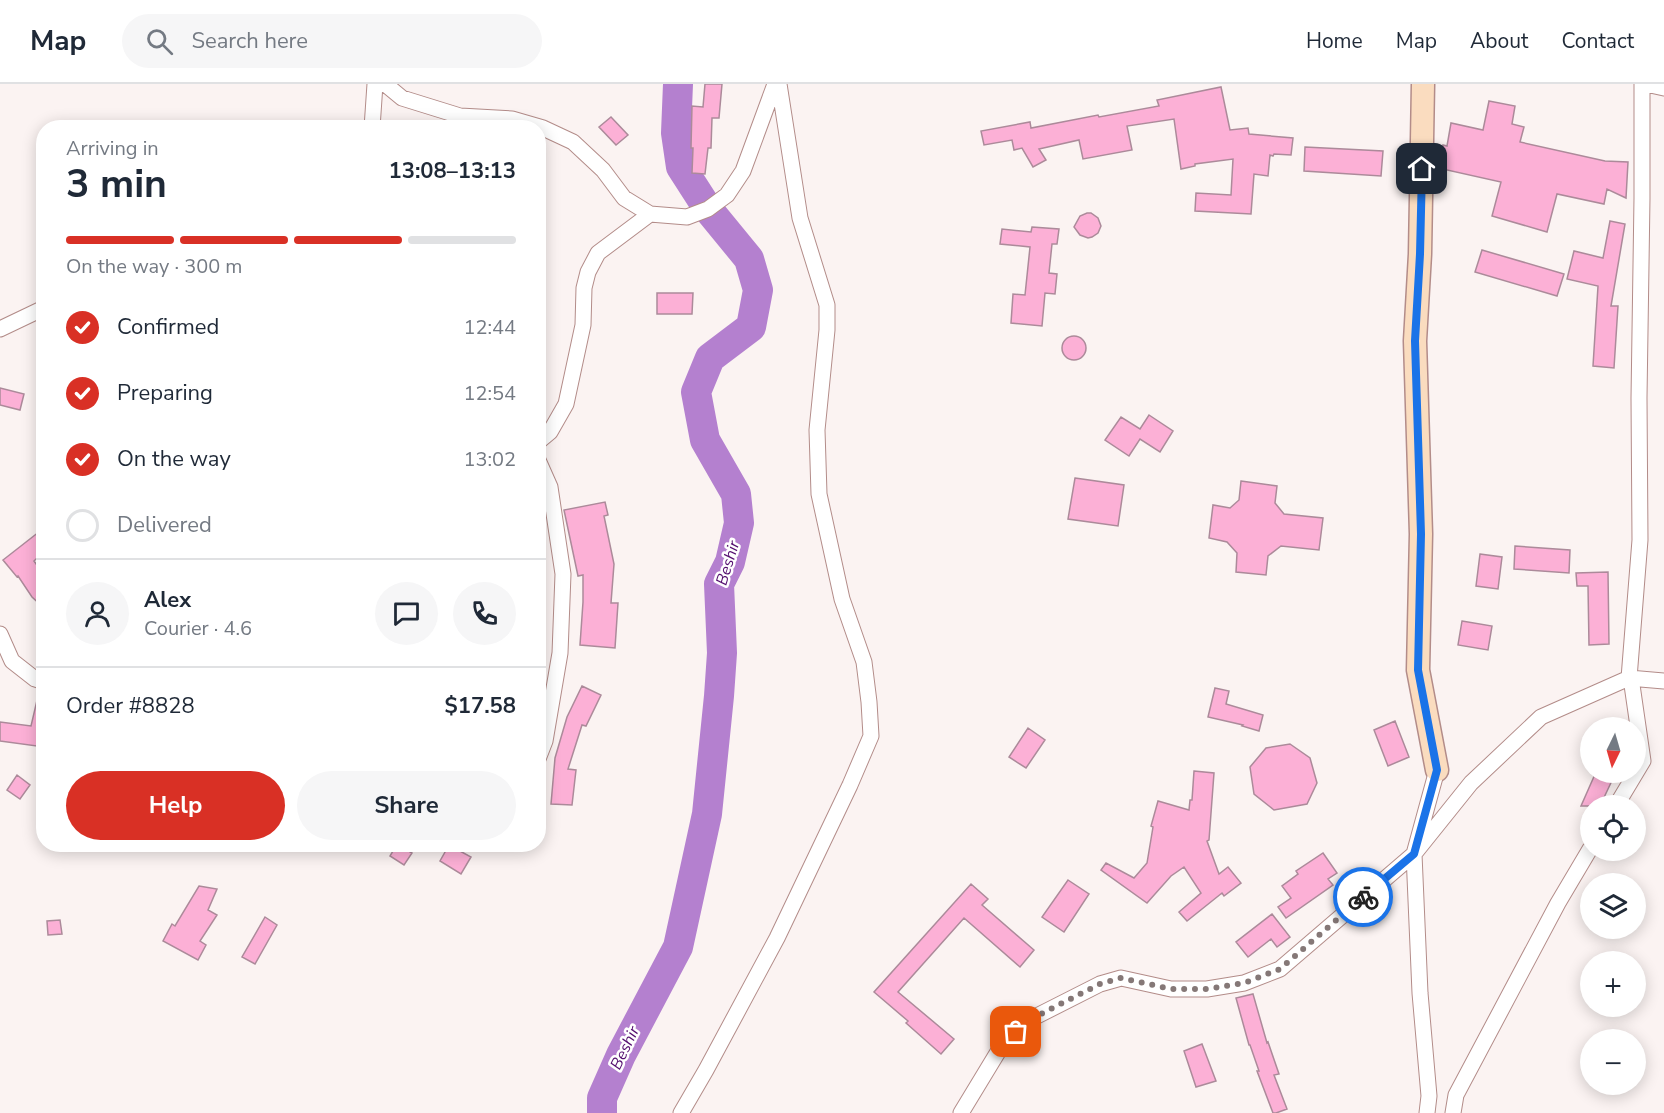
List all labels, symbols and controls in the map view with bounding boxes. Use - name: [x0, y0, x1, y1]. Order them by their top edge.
- search box: [122, 14, 542, 68]
- text: Map: [30, 22, 86, 60]
- icon: search: [143, 25, 176, 58]
- text: Search here: [191, 26, 308, 56]
- text: Home: [1306, 27, 1363, 55]
- text: Map: [1396, 27, 1437, 55]
- text: About: [1470, 27, 1528, 55]
- text: Contact: [1561, 27, 1634, 55]
- text: Arriving in: [66, 135, 159, 162]
- pin: [1396, 143, 1447, 194]
- icon: home: [1405, 152, 1438, 185]
- text: 13:08–13:13: [388, 156, 516, 186]
- text: 3 min: [66, 158, 167, 211]
- text: On the way · 300 m: [66, 253, 242, 280]
- icon: check: [66, 311, 99, 344]
- text: Confirmed: [117, 312, 219, 342]
- text: 12:44: [463, 314, 516, 341]
- icon: check: [66, 377, 99, 410]
- text: Preparing: [117, 378, 213, 408]
- text: 12:54: [463, 380, 516, 407]
- icon: check: [66, 443, 99, 476]
- text: On the way: [117, 444, 231, 474]
- text: 13:02: [463, 446, 516, 473]
- text: Delivered: [117, 510, 212, 540]
- water label: Beshir: [711, 537, 746, 588]
- button: person: [66, 582, 129, 645]
- button: chat: [375, 582, 438, 645]
- button: phone: [453, 582, 516, 645]
- text: Alex: [144, 585, 191, 615]
- text: Courier · 4.6: [144, 615, 252, 642]
- text: Order #8828: [66, 691, 195, 721]
- text: $17.58: [445, 691, 516, 721]
- north arrow: [1580, 717, 1646, 783]
- map controls: [1580, 717, 1646, 1095]
- button: Help: [66, 771, 285, 840]
- button: Share: [297, 771, 516, 840]
- button: locate: [1580, 795, 1646, 861]
- courier: [1333, 867, 1393, 927]
- button: layers: [1580, 873, 1646, 939]
- icon: bike: [1347, 881, 1380, 914]
- button: +: [1580, 951, 1646, 1017]
- pin: [990, 1006, 1041, 1057]
- icon: bag: [999, 1015, 1032, 1048]
- water label: Beshir: [605, 1022, 645, 1073]
- button: −: [1580, 1029, 1646, 1095]

